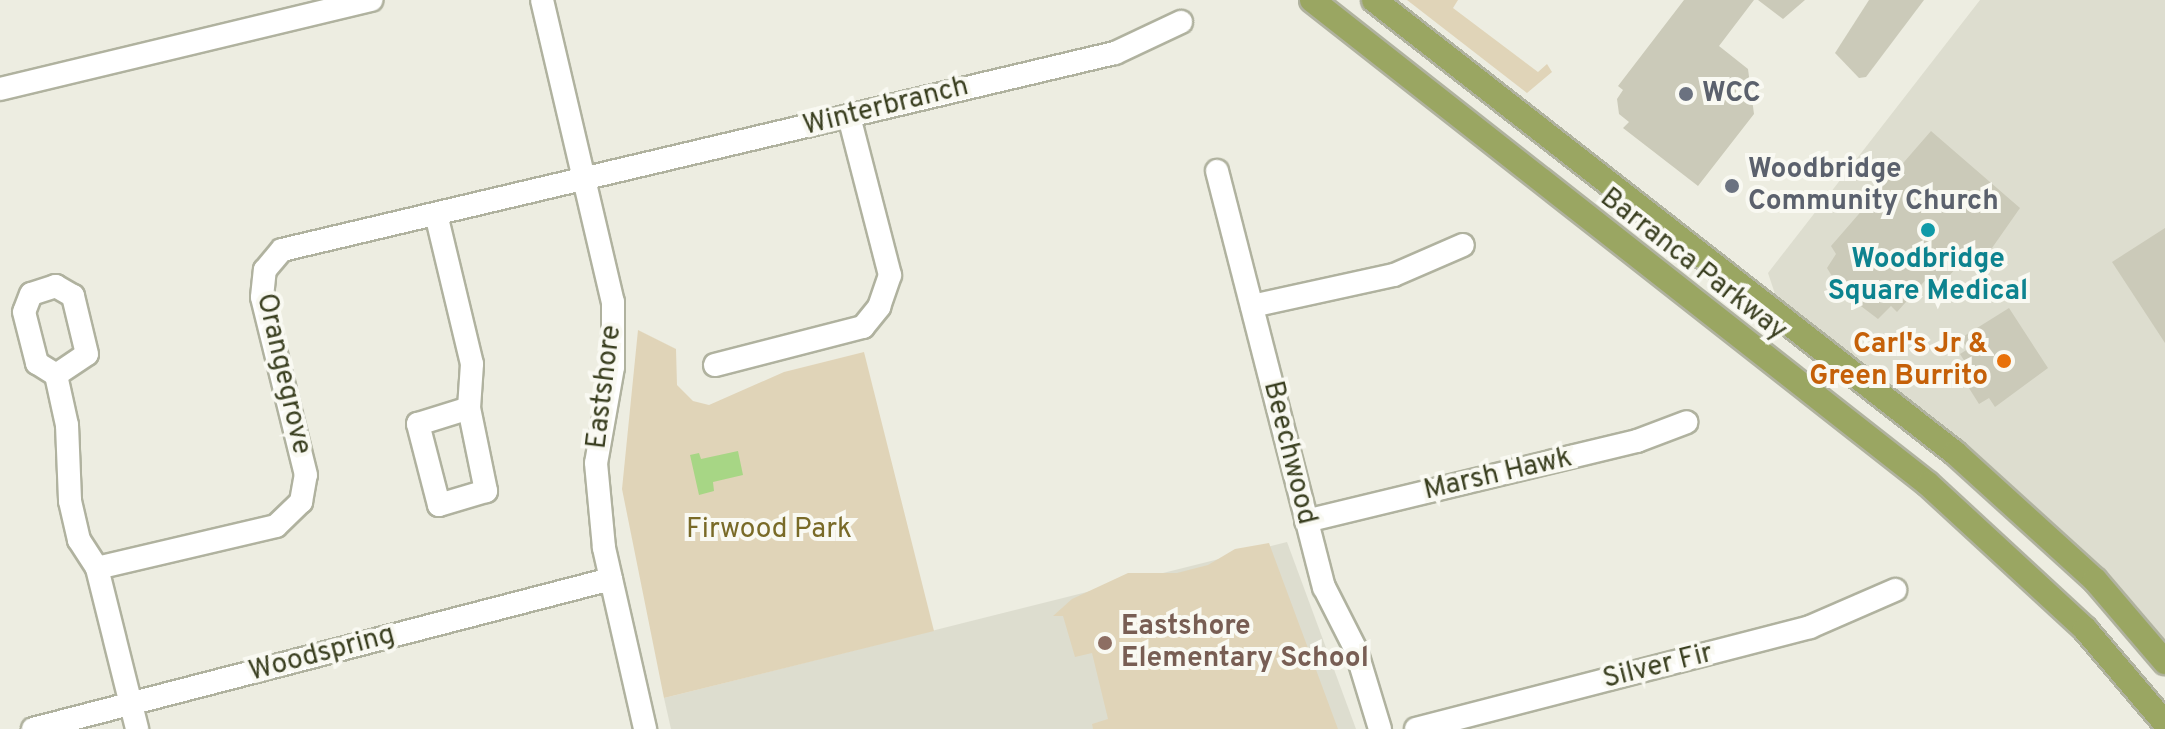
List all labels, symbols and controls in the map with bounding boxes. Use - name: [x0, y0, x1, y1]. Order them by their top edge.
- street label: Winterbranch: [800, 70, 972, 144]
- place label: WCC: [1702, 77, 1761, 111]
- marker: WCC: [1677, 85, 1695, 103]
- place label: Woodbridge Community Church: [1748, 153, 1999, 219]
- marker: Woodbridge Community Church: [1723, 177, 1741, 195]
- street label: Barranca Parkway: [1593, 182, 1793, 348]
- marker: Woodbridge Square Medical: [1919, 221, 1937, 239]
- place label: Woodbridge Square Medical: [1828, 243, 2028, 309]
- street label: Orangegrove: [248, 290, 318, 458]
- street label: Eastshore: [581, 323, 629, 451]
- place label: Carl's Jr & Green Burrito: [1809, 328, 1988, 394]
- marker: Carl's Jr & Green Burrito: [1995, 352, 2013, 370]
- street label: Beechwood: [1255, 378, 1323, 528]
- street label: Marsh Hawk: [1421, 442, 1575, 508]
- park label: Firwood Park: [686, 513, 852, 547]
- place label: Eastshore Elementary School: [1121, 610, 1369, 676]
- street label: Woodspring: [245, 618, 399, 690]
- marker: Eastshore Elementary School: [1096, 634, 1114, 652]
- street label: Silver Fir: [1600, 637, 1716, 697]

